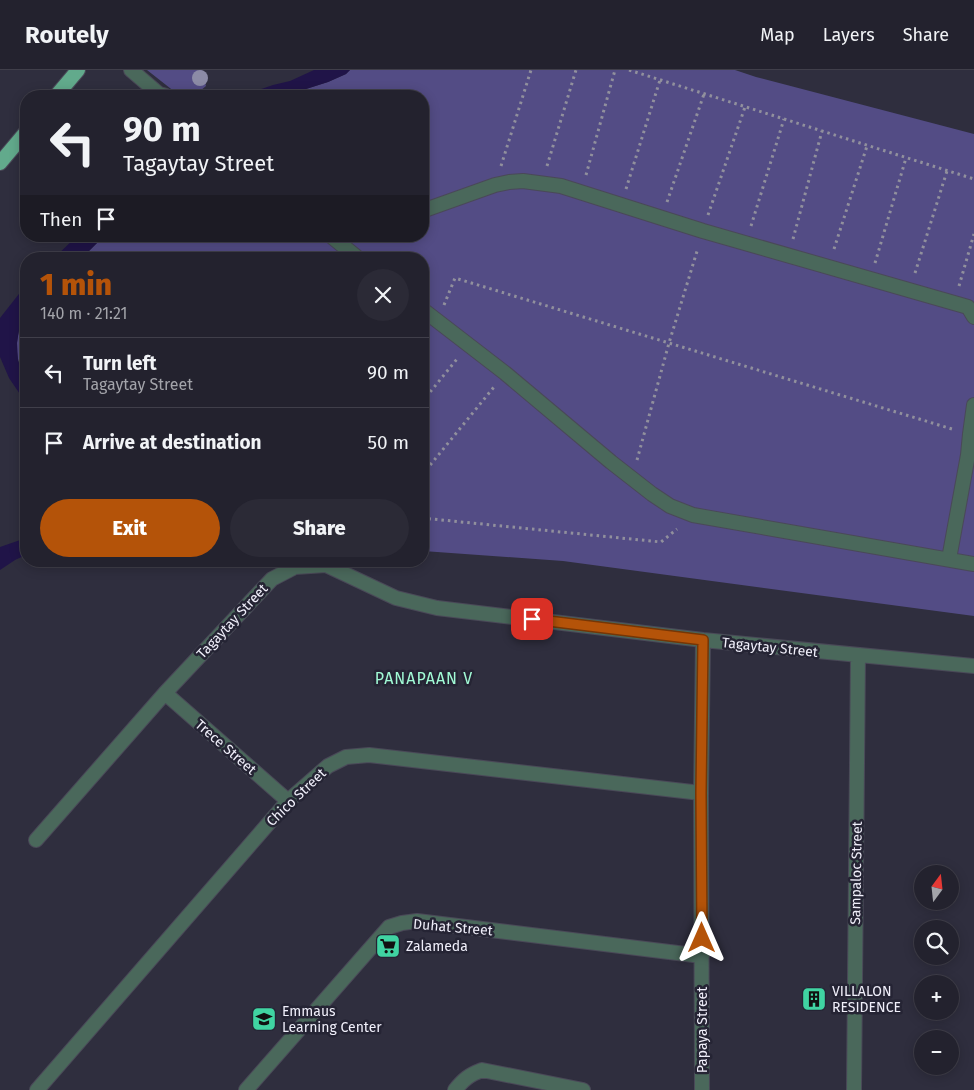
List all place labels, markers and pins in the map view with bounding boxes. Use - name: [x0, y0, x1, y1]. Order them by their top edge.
- pin: [511, 598, 553, 640]
- supermarket icon: Zalameda: [375, 933, 401, 959]
- place label: Zalameda: [406, 938, 468, 955]
- place label: VILLALON RESIDENCE: [832, 983, 901, 1016]
- building icon: VILLALON RESIDENCE: [801, 986, 827, 1012]
- place label: Emmaus Learning Center: [282, 1003, 382, 1036]
- school or university icon: Emmaus Learning Center: [251, 1006, 277, 1032]

